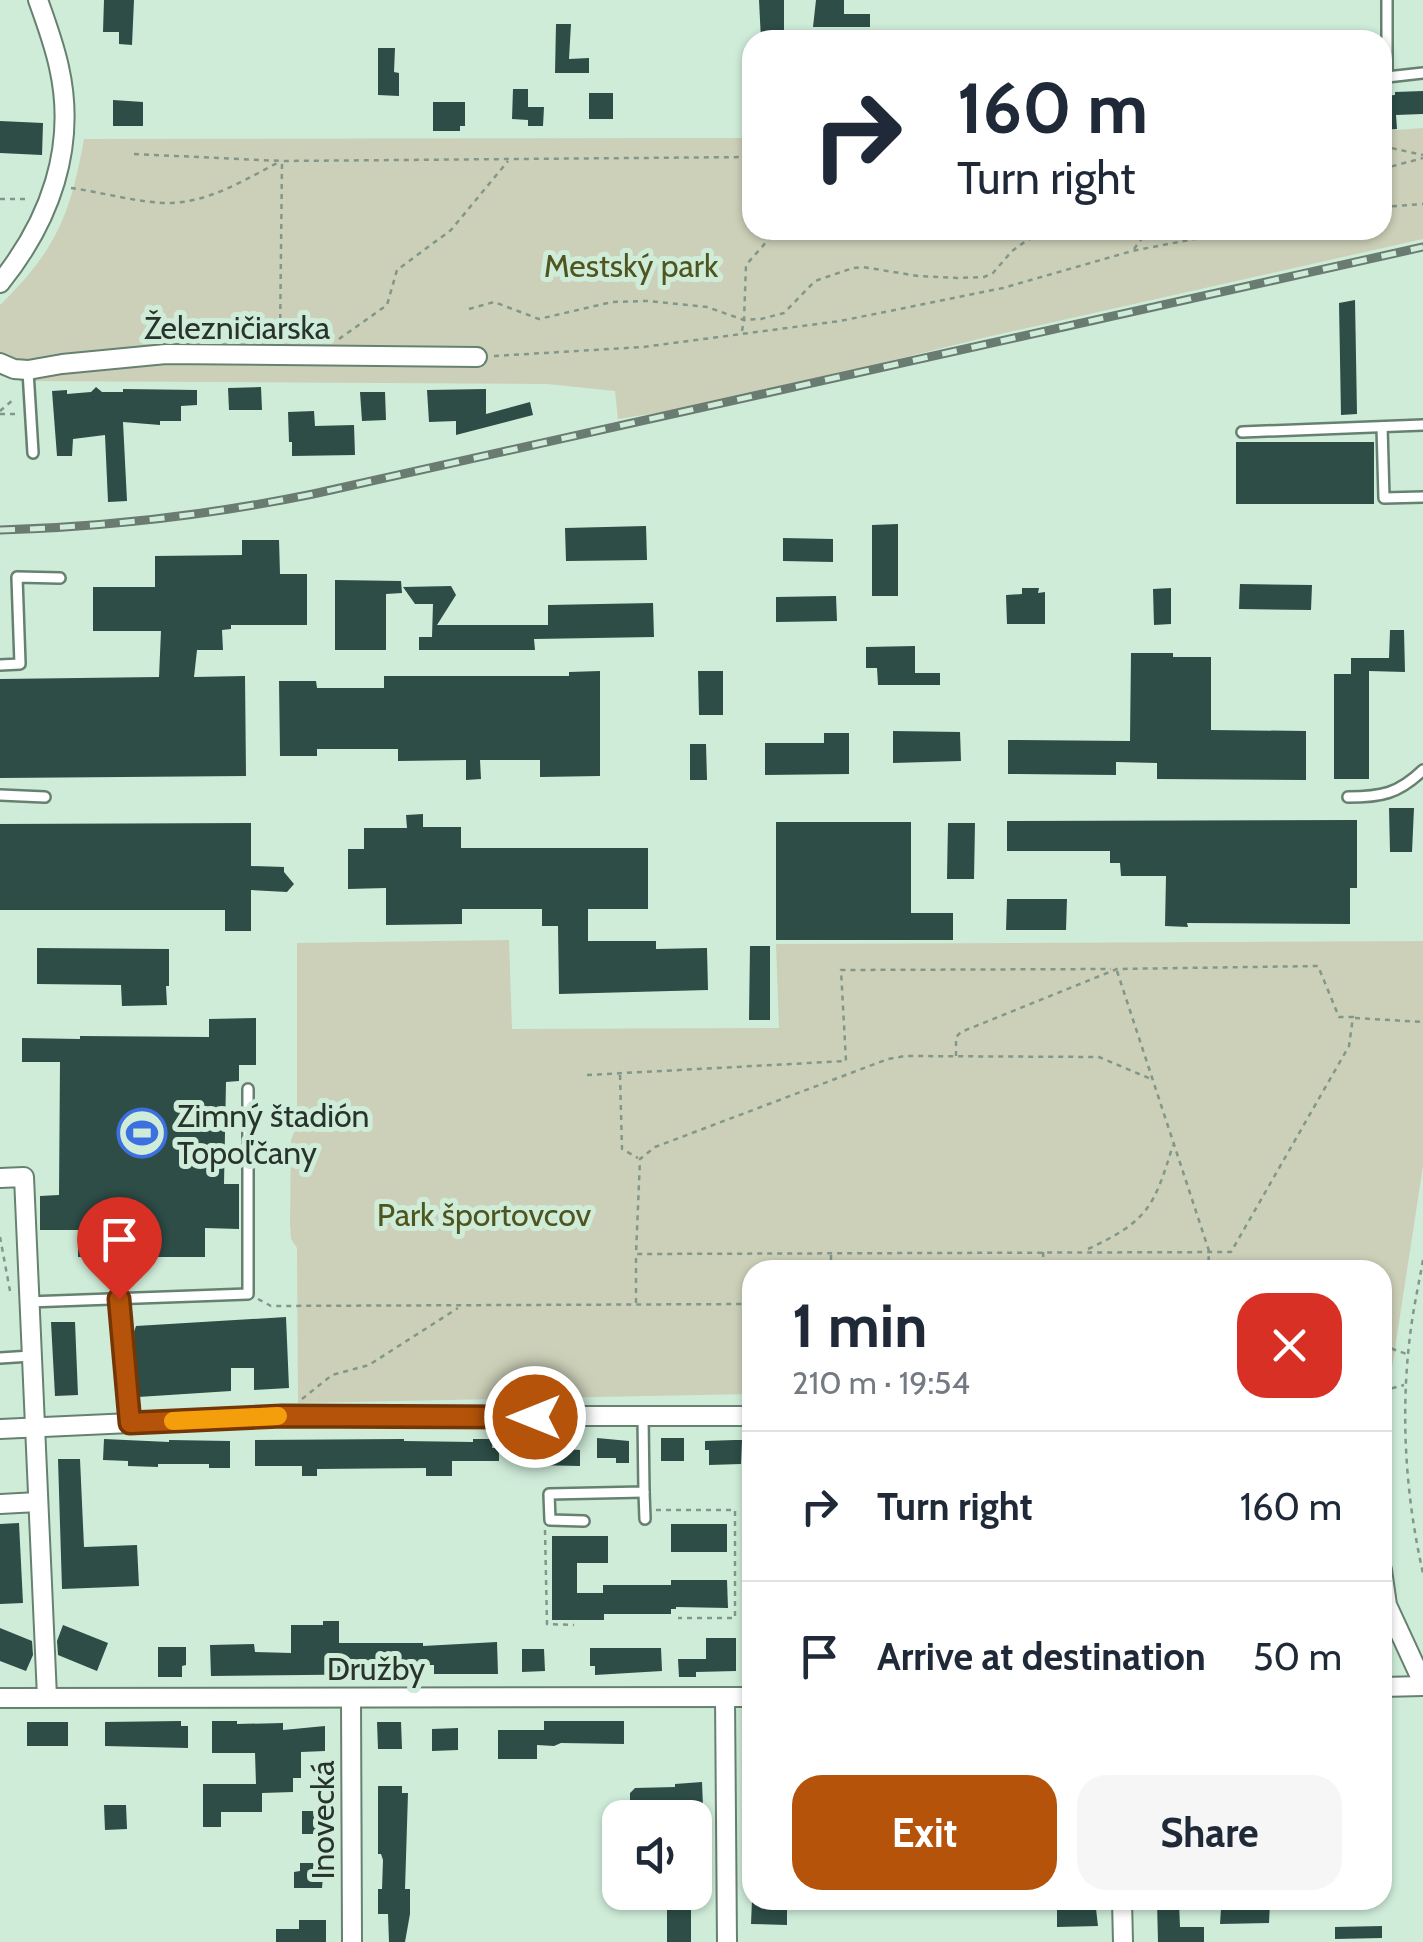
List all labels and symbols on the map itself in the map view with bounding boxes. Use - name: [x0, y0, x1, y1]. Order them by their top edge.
- park label: Mestský park: [544, 246, 719, 285]
- street label: Železničiarska: [144, 308, 331, 347]
- place label: Zimný štadión Topoľčany: [177, 1096, 369, 1172]
- sports icon: Zimný štadión Topoľčany: [116, 1107, 168, 1159]
- park label: Park športovcov: [377, 1195, 591, 1234]
- pin: [77, 1197, 162, 1300]
- position arrow: [483, 1365, 587, 1469]
- street label: Družby: [327, 1649, 425, 1688]
- street label: Inovecká: [303, 1760, 342, 1879]

